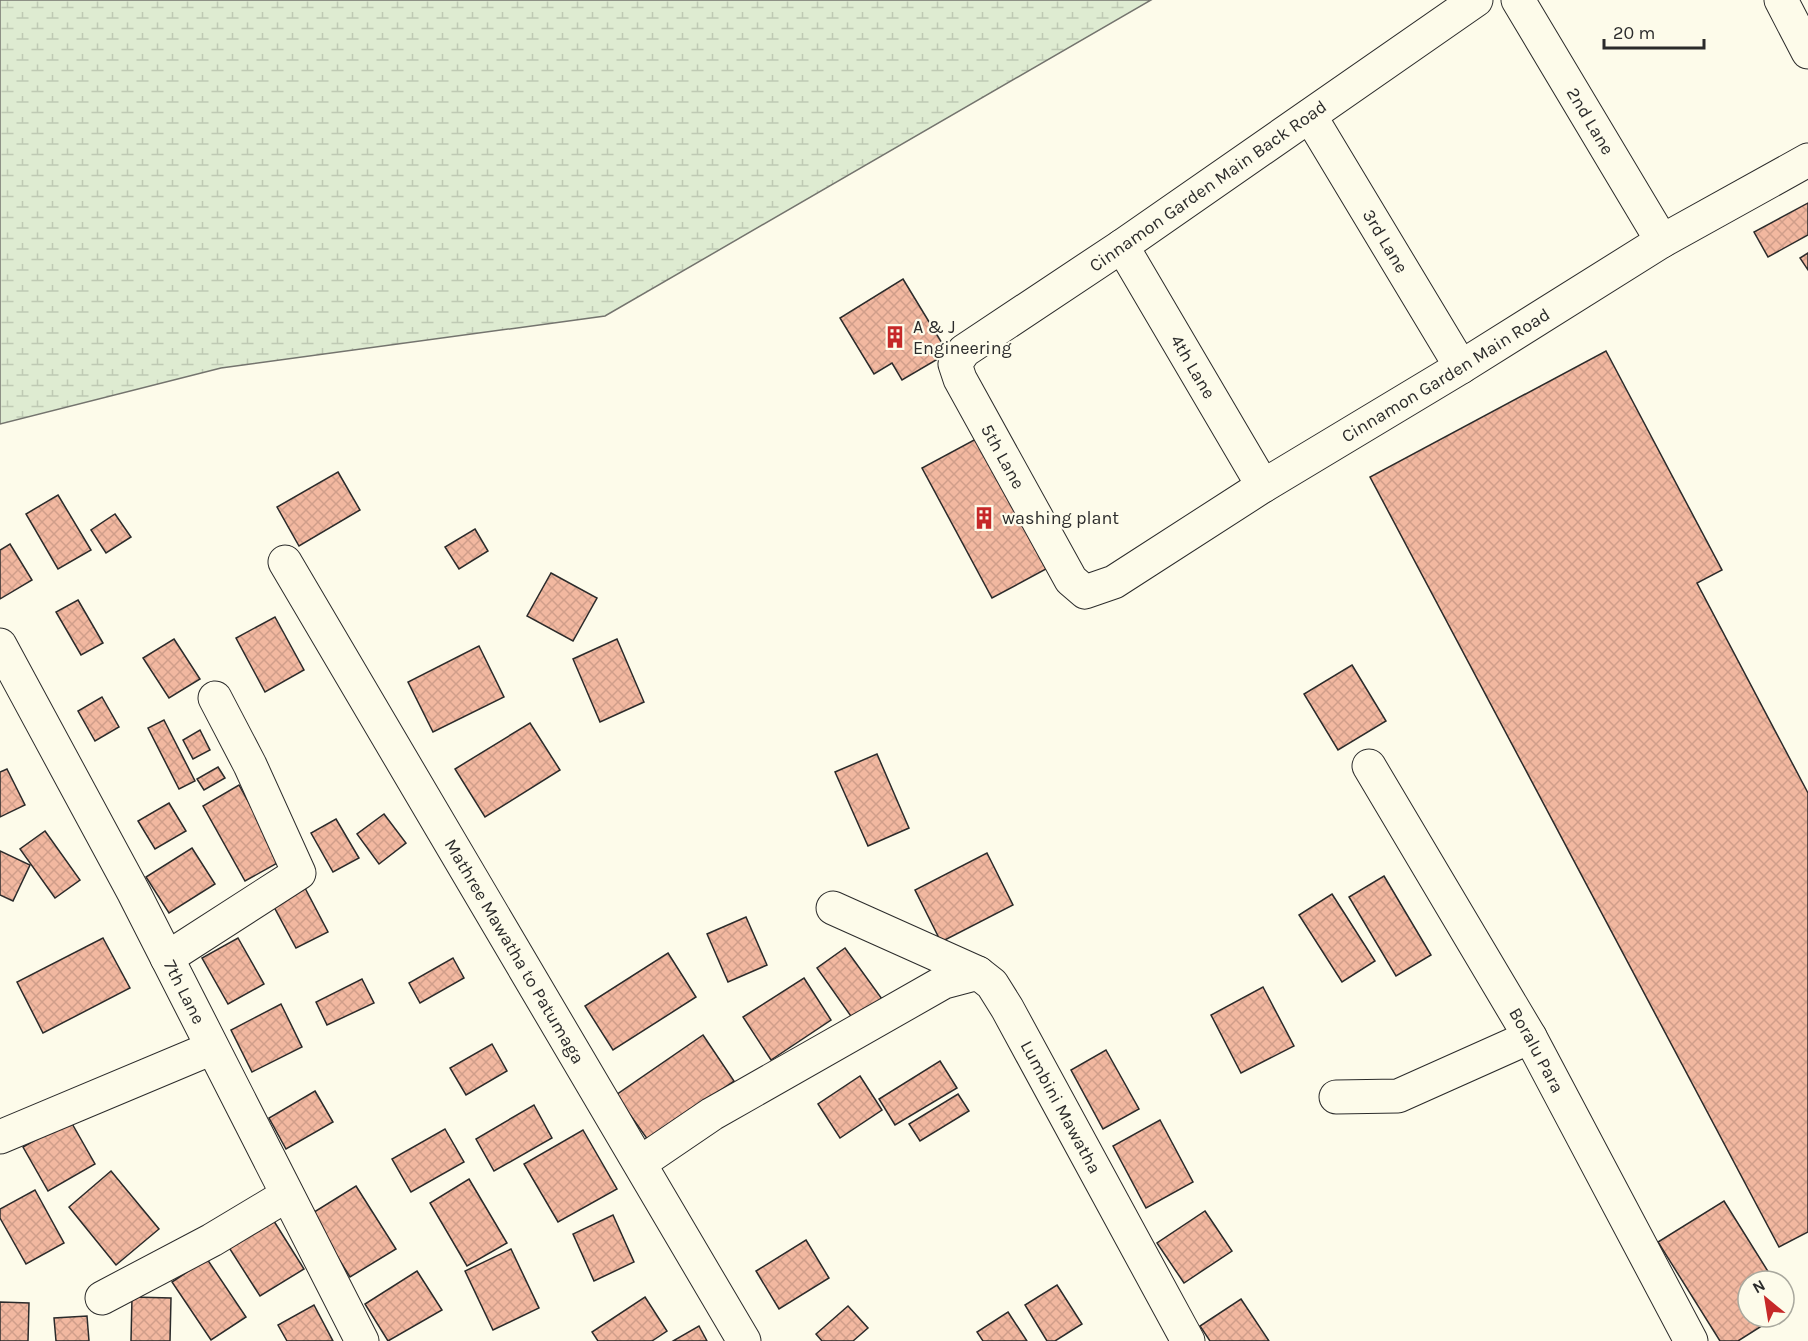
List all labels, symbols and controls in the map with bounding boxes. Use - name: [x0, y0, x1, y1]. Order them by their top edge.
- scale bar: [1604, 12, 1704, 50]
- text: 20 m: [1613, 22, 1655, 44]
- street label: 2nd Lane: [1562, 83, 1619, 159]
- street label: Cinnamon Garden Main Back Road: [1085, 95, 1331, 277]
- street label: 3rd Lane: [1358, 205, 1413, 277]
- street label: Cinnamon Garden Main Road: [1337, 303, 1554, 447]
- place label: A & J Engineering: [913, 316, 1012, 359]
- building icon: A & J Engineering: [882, 324, 908, 350]
- street label: 4th Lane: [1166, 331, 1220, 403]
- street label: 5th Lane: [976, 420, 1030, 493]
- building icon: washing plant: [971, 505, 997, 531]
- place label: washing plant: [1002, 507, 1119, 529]
- street label: Mathree Mawatha to Patumaga: [440, 835, 589, 1068]
- street label: 7th Lane: [159, 956, 210, 1028]
- street label: Boralu Para: [1504, 1004, 1569, 1097]
- street label: Lumbini Mawatha: [1016, 1037, 1106, 1178]
- north arrow: [1736, 1269, 1796, 1329]
- text: N: [1749, 1275, 1768, 1298]

